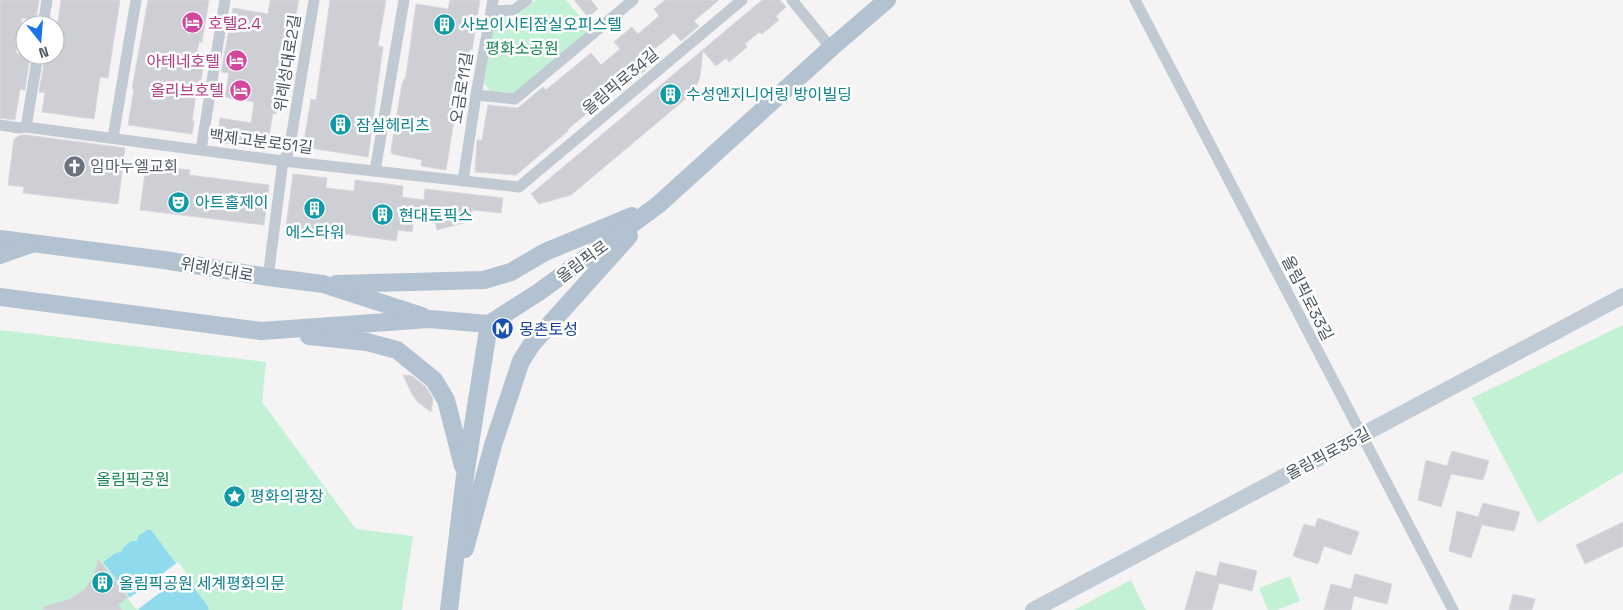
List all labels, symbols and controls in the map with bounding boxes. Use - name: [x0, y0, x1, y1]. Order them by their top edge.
- hotel icon: 호텔2.4: [180, 11, 204, 35]
- building icon: 사보이시티잠실오피스텔: [432, 12, 456, 36]
- place label: 호텔2.4: [208, 13, 261, 34]
- street label: 위례성대로2길: [269, 13, 306, 113]
- place label: 사보이시티잠실오피스텔: [460, 14, 622, 35]
- north arrow: [15, 15, 65, 65]
- park label: 평화소공원: [485, 38, 559, 59]
- text: N: [37, 42, 51, 62]
- street label: 올림픽로34길: [578, 43, 663, 119]
- hotel icon: 아테네호텔: [224, 49, 248, 73]
- place label: 아테네호텔: [146, 51, 220, 72]
- street label: 오금로11길: [445, 51, 478, 125]
- hotel icon: 올리브호텔: [228, 78, 252, 102]
- place label: 올리브호텔: [150, 80, 224, 101]
- building icon: 수성엔지니어링 방이빌딩: [658, 82, 682, 106]
- place label: 수성엔지니어링 방이빌딩: [686, 84, 852, 105]
- building icon: 잠실헤리츠: [328, 113, 352, 137]
- place label: 잠실헤리츠: [356, 115, 430, 136]
- street label: 백제고분로51길: [208, 125, 314, 158]
- church icon: 임마누엘교회: [62, 154, 86, 178]
- place label: 임마누엘교회: [90, 156, 178, 177]
- theatre icon: 아트홀제이: [167, 190, 191, 214]
- place label: 아트홀제이: [195, 192, 269, 213]
- building icon: 에스타워: [303, 196, 327, 220]
- building icon: 현대토픽스: [371, 203, 395, 227]
- place label: 현대토픽스: [399, 205, 473, 226]
- place label: 에스타워: [286, 222, 344, 243]
- street label: 올림픽로: [552, 235, 613, 287]
- street label: 올림픽로33길: [1277, 252, 1338, 344]
- street label: 위례성대로: [179, 253, 255, 286]
- metro station icon: 몽촌토성: [491, 317, 515, 341]
- place label: 몽촌토성: [519, 319, 578, 340]
- street label: 올림픽로35길: [1282, 422, 1374, 485]
- park label: 올림픽공원: [96, 469, 170, 490]
- place icon: 평화의광장: [222, 484, 246, 508]
- place label: 평화의광장: [250, 486, 324, 507]
- building icon: 올림픽공원 세계평화의문: [91, 571, 115, 595]
- place label: 올림픽공원 세계평화의문: [119, 573, 285, 594]

